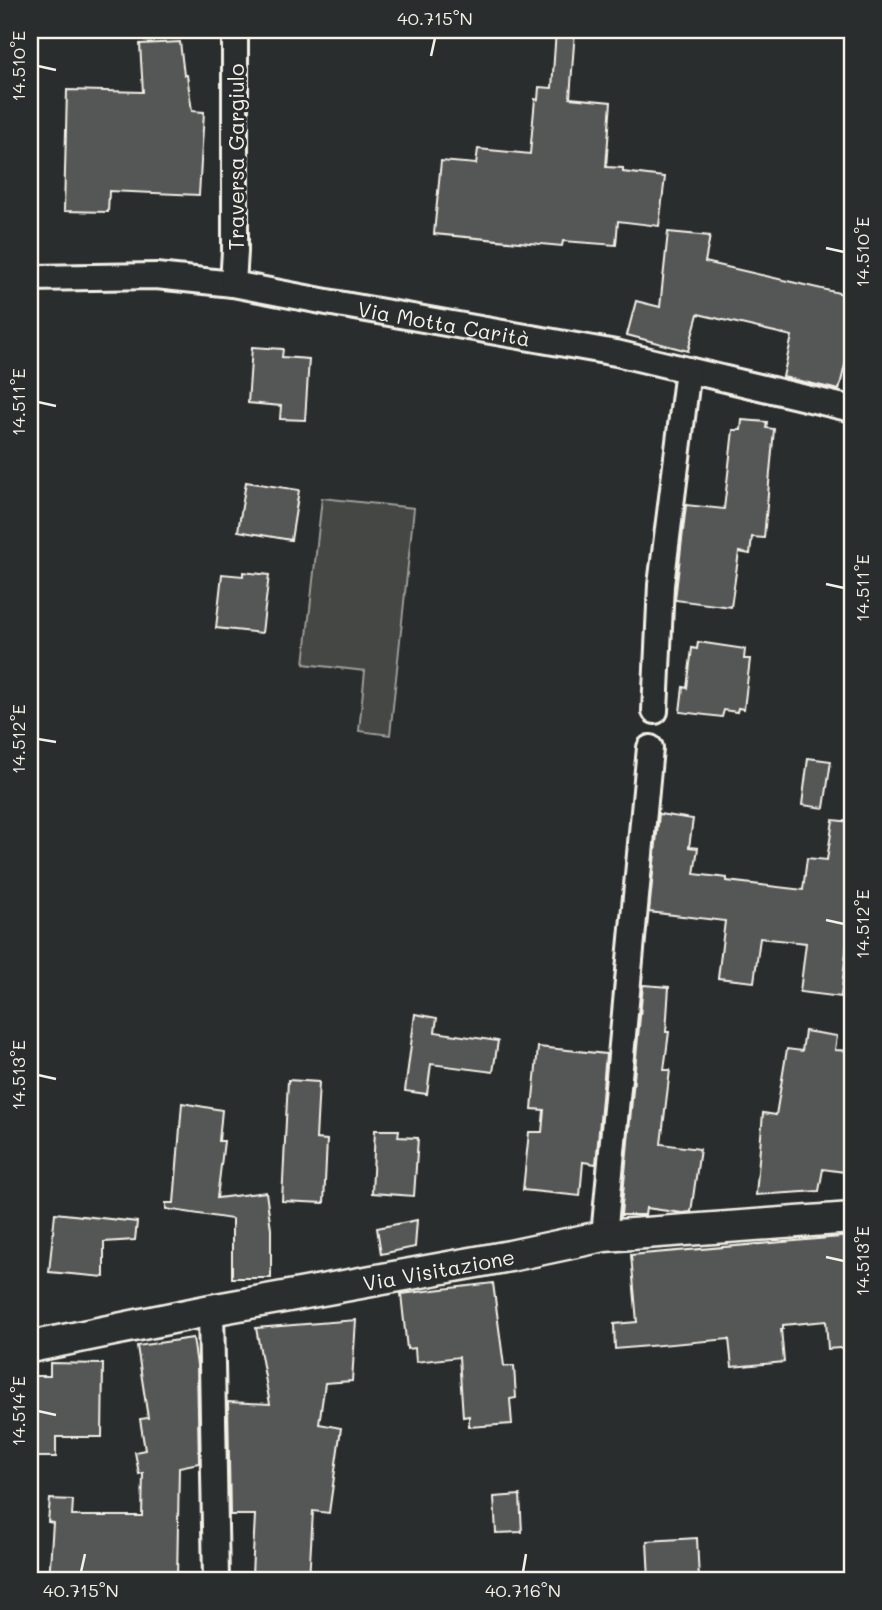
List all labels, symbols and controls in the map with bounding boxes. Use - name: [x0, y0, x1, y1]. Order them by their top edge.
- text: 40.715°N: [397, 6, 473, 30]
- text: 14.510°E: [6, 31, 30, 101]
- street label: Traversa Gargiulo: [222, 64, 249, 250]
- text: 14.510°E: [850, 217, 874, 287]
- street label: Via Motta Carità: [356, 294, 532, 351]
- text: 14.511°E: [6, 368, 30, 436]
- text: 14.511°E: [850, 554, 874, 622]
- text: 14.512°E: [6, 704, 30, 774]
- text: 14.512°E: [850, 889, 874, 959]
- text: 14.513°E: [6, 1040, 30, 1110]
- text: 14.513°E: [850, 1226, 874, 1296]
- street label: Via Visitazione: [360, 1242, 517, 1296]
- text: 14.514°E: [6, 1376, 30, 1446]
- text: 40.715°N: [43, 1578, 119, 1602]
- text: 40.716°N: [485, 1578, 561, 1602]

